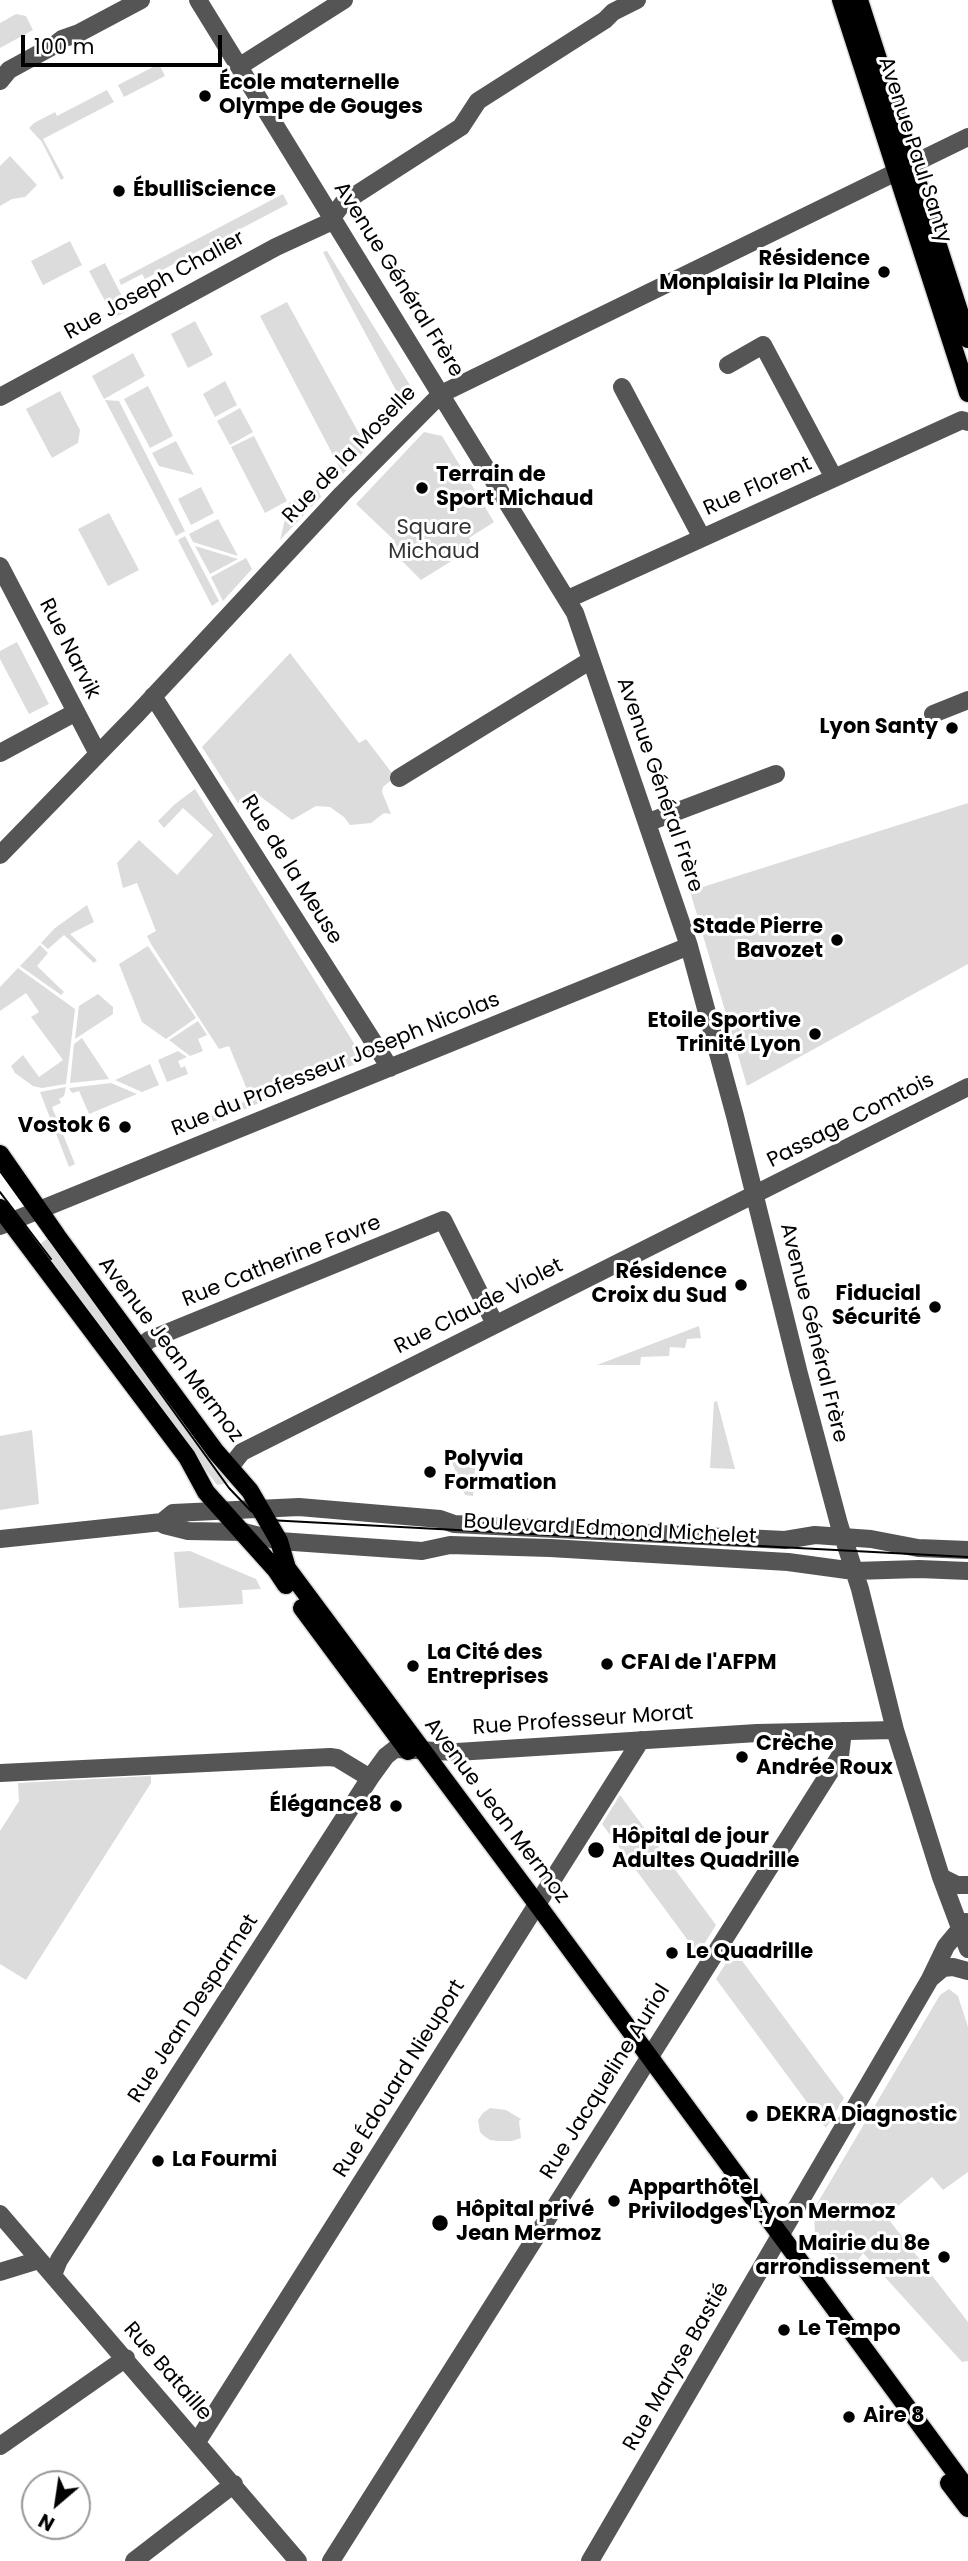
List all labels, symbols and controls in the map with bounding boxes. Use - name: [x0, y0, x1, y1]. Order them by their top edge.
- scale bar: [24, 21, 226, 65]
- text: 100 m: [34, 32, 94, 61]
- street label: Avenue Paul Santy: [872, 54, 956, 246]
- place label: École maternelle Olympe de Gouges: [219, 71, 423, 121]
- marker: École maternelle Olympe de Gouges: [197, 88, 213, 104]
- place label: ÉbulliScience: [133, 178, 276, 204]
- street label: Avenue Général Frère: [328, 178, 468, 382]
- marker: ÉbulliScience: [111, 183, 127, 199]
- street label: Rue Joseph Chalier: [61, 226, 249, 346]
- place label: Résidence Monplaisir la Plaine: [659, 247, 870, 297]
- marker: Résidence Monplaisir la Plaine: [876, 264, 892, 280]
- street label: Rue de la Moselle: [278, 381, 422, 529]
- street label: Rue Florent: [700, 452, 816, 522]
- place label: Terrain de Sport Michaud: [436, 463, 594, 513]
- marker: Terrain de Sport Michaud: [414, 480, 430, 496]
- park label: Square Michaud: [388, 516, 480, 566]
- street label: Rue Narvik: [33, 595, 105, 703]
- street label: Avenue Général Frère: [610, 674, 708, 896]
- place label: Lyon Santy: [820, 715, 938, 741]
- marker: Lyon Santy: [944, 720, 960, 736]
- street label: Rue de la Meuse: [235, 791, 347, 949]
- place label: Stade Pierre Bavozet: [693, 915, 823, 965]
- marker: Stade Pierre Bavozet: [829, 932, 845, 948]
- street label: Rue du Professeur Joseph Nicolas: [168, 987, 504, 1143]
- place label: Etoile Sportive Trinité Lyon: [648, 1009, 801, 1059]
- marker: Etoile Sportive Trinité Lyon: [807, 1026, 823, 1042]
- street label: Passage Comtois: [763, 1068, 939, 1174]
- place label: Vostok 6: [18, 1114, 111, 1140]
- marker: Vostok 6: [117, 1119, 133, 1135]
- street label: Rue Catherine Favre: [179, 1211, 385, 1313]
- street label: Avenue Général Frère: [774, 1221, 852, 1445]
- street label: Avenue Jean Mermoz: [92, 1252, 248, 1448]
- street label: Rue Claude Violet: [391, 1254, 567, 1360]
- place label: Résidence Croix du Sud: [591, 1260, 727, 1310]
- marker: Résidence Croix du Sud: [733, 1277, 749, 1293]
- place label: Fiducial Sécurité: [832, 1282, 921, 1332]
- marker: Fiducial Sécurité: [927, 1299, 943, 1315]
- place label: Polyvia Formation: [444, 1447, 557, 1497]
- marker: Polyvia Formation: [422, 1464, 438, 1480]
- street label: Boulevard Edmond Michelet: [463, 1510, 757, 1550]
- place label: La Cité des Entreprises: [427, 1641, 549, 1691]
- place label: CFAI de l'AFPM: [621, 1651, 776, 1677]
- marker: CFAI de l'AFPM: [599, 1656, 615, 1672]
- marker: La Cité des Entreprises: [405, 1658, 421, 1674]
- street label: Rue Professeur Morat: [472, 1701, 694, 1741]
- street label: Avenue Jean Mermoz: [418, 1713, 574, 1909]
- place label: Crèche Andrée Roux: [756, 1732, 893, 1782]
- marker: Crèche Andrée Roux: [734, 1749, 750, 1765]
- place label: Élégance8: [270, 1793, 382, 1819]
- marker: Élégance8: [388, 1798, 404, 1814]
- place label: Hôpital de jour Adultes Quadrille: [612, 1825, 799, 1875]
- marker: Hôpital de jour Adultes Quadrille: [586, 1840, 606, 1860]
- street label: Rue Jean Desparmet: [124, 1910, 264, 2108]
- place label: Le Quadrille: [686, 1940, 813, 1966]
- marker: Le Quadrille: [664, 1945, 680, 1961]
- street label: Rue Édouard Nieuport: [329, 1976, 471, 2182]
- street label: Rue Jacqueline Auriol: [536, 1980, 676, 2184]
- place label: DEKRA Diagnostic: [766, 2103, 958, 2129]
- marker: DEKRA Diagnostic: [744, 2108, 760, 2124]
- place label: La Fourmi: [172, 2148, 277, 2174]
- marker: La Fourmi: [150, 2153, 166, 2169]
- place label: Apparthôtel Privilodges Lyon Mermoz: [628, 2176, 895, 2226]
- marker: Apparthôtel Privilodges Lyon Mermoz: [606, 2193, 622, 2209]
- place label: Hôpital privé Jean Mermoz: [456, 2198, 601, 2248]
- marker: Hôpital privé Jean Mermoz: [430, 2213, 450, 2233]
- place label: Mairie du 8e arrondissement: [756, 2232, 930, 2282]
- marker: Mairie du 8e arrondissement: [936, 2249, 952, 2265]
- street label: Rue Maryse Bastié: [619, 2278, 735, 2456]
- place label: Le Tempo: [798, 2317, 901, 2343]
- street label: Rue Bataille: [117, 2318, 217, 2426]
- marker: Le Tempo: [776, 2322, 792, 2338]
- place label: Aire 8: [863, 2404, 925, 2430]
- marker: Aire 8: [841, 2409, 857, 2425]
- north arrow: [21, 2470, 91, 2540]
- text: N: [34, 2507, 59, 2537]

